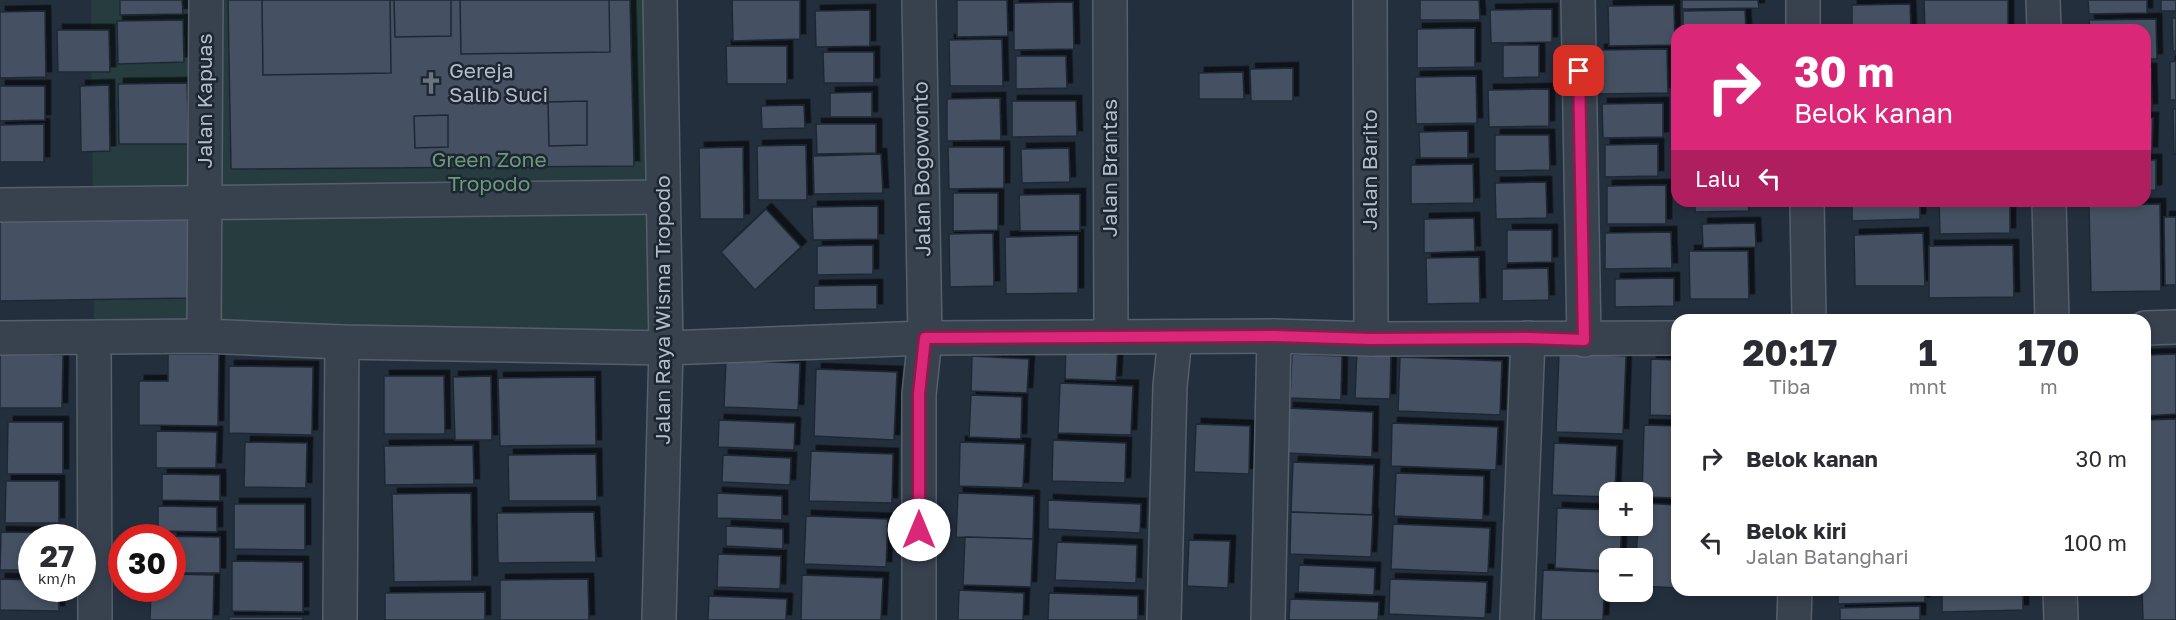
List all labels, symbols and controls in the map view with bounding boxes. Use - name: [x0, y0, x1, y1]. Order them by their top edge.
- street label: Jalan Kapuas: [191, 33, 217, 169]
- pin: [1553, 45, 1604, 96]
- text: 30 m: [1794, 46, 1894, 96]
- icon: right: [1695, 48, 1773, 126]
- icon: arrive: [1562, 54, 1595, 87]
- place label: Gereja Salib Suci: [449, 57, 548, 107]
- church icon: Gereja Salib Suci: [418, 70, 444, 96]
- street label: Jalan Bogowonto: [906, 81, 936, 257]
- text: Belok kanan: [1794, 97, 1953, 129]
- street label: Jalan Brantas: [1096, 99, 1122, 237]
- street label: Jalan Barito: [1356, 109, 1382, 231]
- park label: Green Zone Tropodo: [431, 146, 547, 196]
- icon: left: [1753, 162, 1786, 195]
- text: Lalu: [1695, 165, 1741, 192]
- street label: Jalan Raya Wisma Tropodo: [649, 175, 675, 445]
- text: 20:17: [1742, 331, 1837, 374]
- text: 1: [1918, 331, 1937, 374]
- text: 170: [2018, 331, 2080, 374]
- text: Tiba: [1769, 374, 1811, 398]
- text: mnt: [1909, 374, 1947, 398]
- text: m: [2040, 374, 2058, 398]
- icon: right: [1695, 442, 1728, 475]
- text: Belok kanan: [1746, 445, 1878, 472]
- text: 30 m: [2076, 445, 2127, 472]
- map controls: [1599, 482, 1653, 602]
- button: +: [1599, 482, 1653, 536]
- position arrow: [887, 498, 951, 562]
- text: Belok kiri: [1746, 517, 1847, 544]
- speed limit sign: 30: [108, 524, 186, 602]
- icon: left: [1695, 526, 1728, 559]
- text: 100 m: [2064, 529, 2127, 556]
- text: 27: [40, 538, 74, 574]
- text: Jalan Batanghari: [1746, 544, 1909, 568]
- button: −: [1599, 548, 1653, 602]
- text: km/h: [38, 569, 76, 587]

